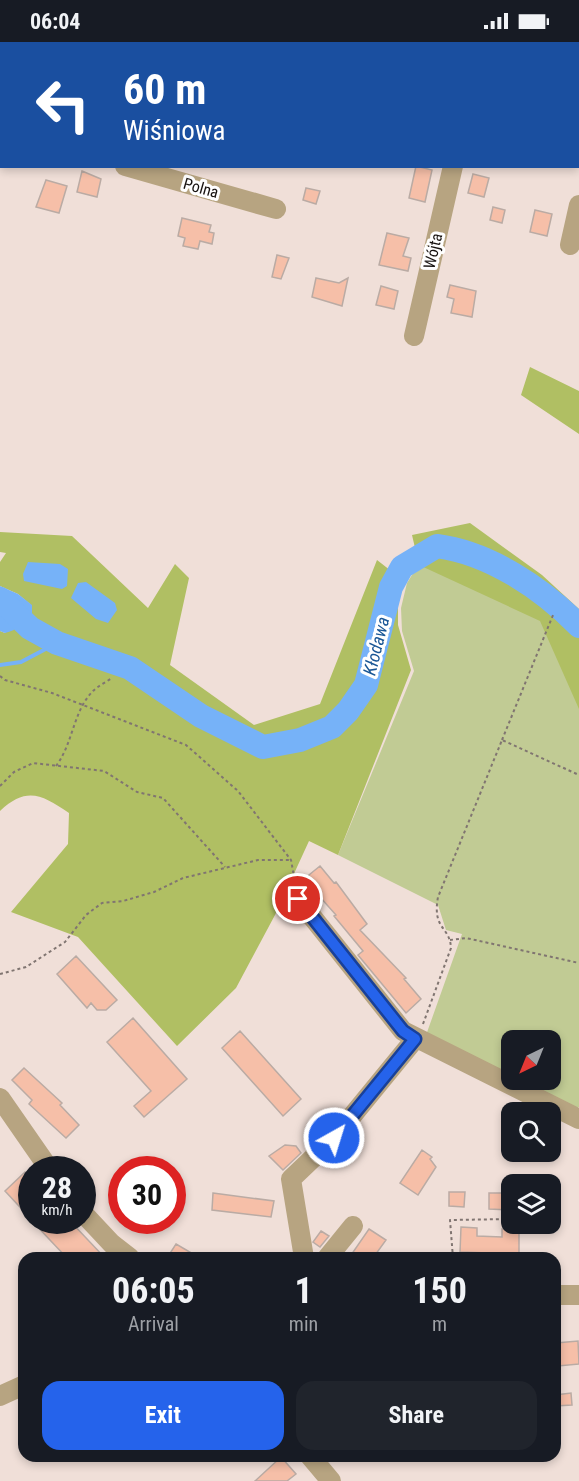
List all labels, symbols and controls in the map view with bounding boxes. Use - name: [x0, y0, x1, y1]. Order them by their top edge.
- text: 06:04: [30, 9, 81, 34]
- text: 60 m: [123, 65, 206, 114]
- icon: left: [24, 66, 102, 144]
- text: Wiśniowa: [123, 115, 225, 147]
- street label: Polna: [181, 174, 221, 202]
- street label: Wójta: [420, 231, 446, 271]
- water label: Kłodawa: [359, 615, 393, 677]
- pin: [272, 873, 323, 924]
- icon: arrive: [281, 882, 314, 915]
- north arrow: [501, 1030, 561, 1090]
- map controls: [501, 1030, 561, 1234]
- button: search: [501, 1102, 561, 1162]
- position arrow: [302, 1106, 366, 1170]
- speed limit sign: 30: [108, 1156, 186, 1234]
- text: 28: [42, 1170, 72, 1205]
- button: layers: [501, 1174, 561, 1234]
- text: km/h: [42, 1201, 72, 1219]
- text: 06:05: [112, 1270, 195, 1312]
- text: 1: [294, 1270, 313, 1312]
- text: 150: [412, 1270, 467, 1312]
- text: Arrival: [128, 1312, 179, 1336]
- text: min: [289, 1312, 318, 1336]
- text: m: [432, 1312, 447, 1336]
- button: Exit: [42, 1381, 284, 1450]
- button: Share: [296, 1381, 537, 1450]

